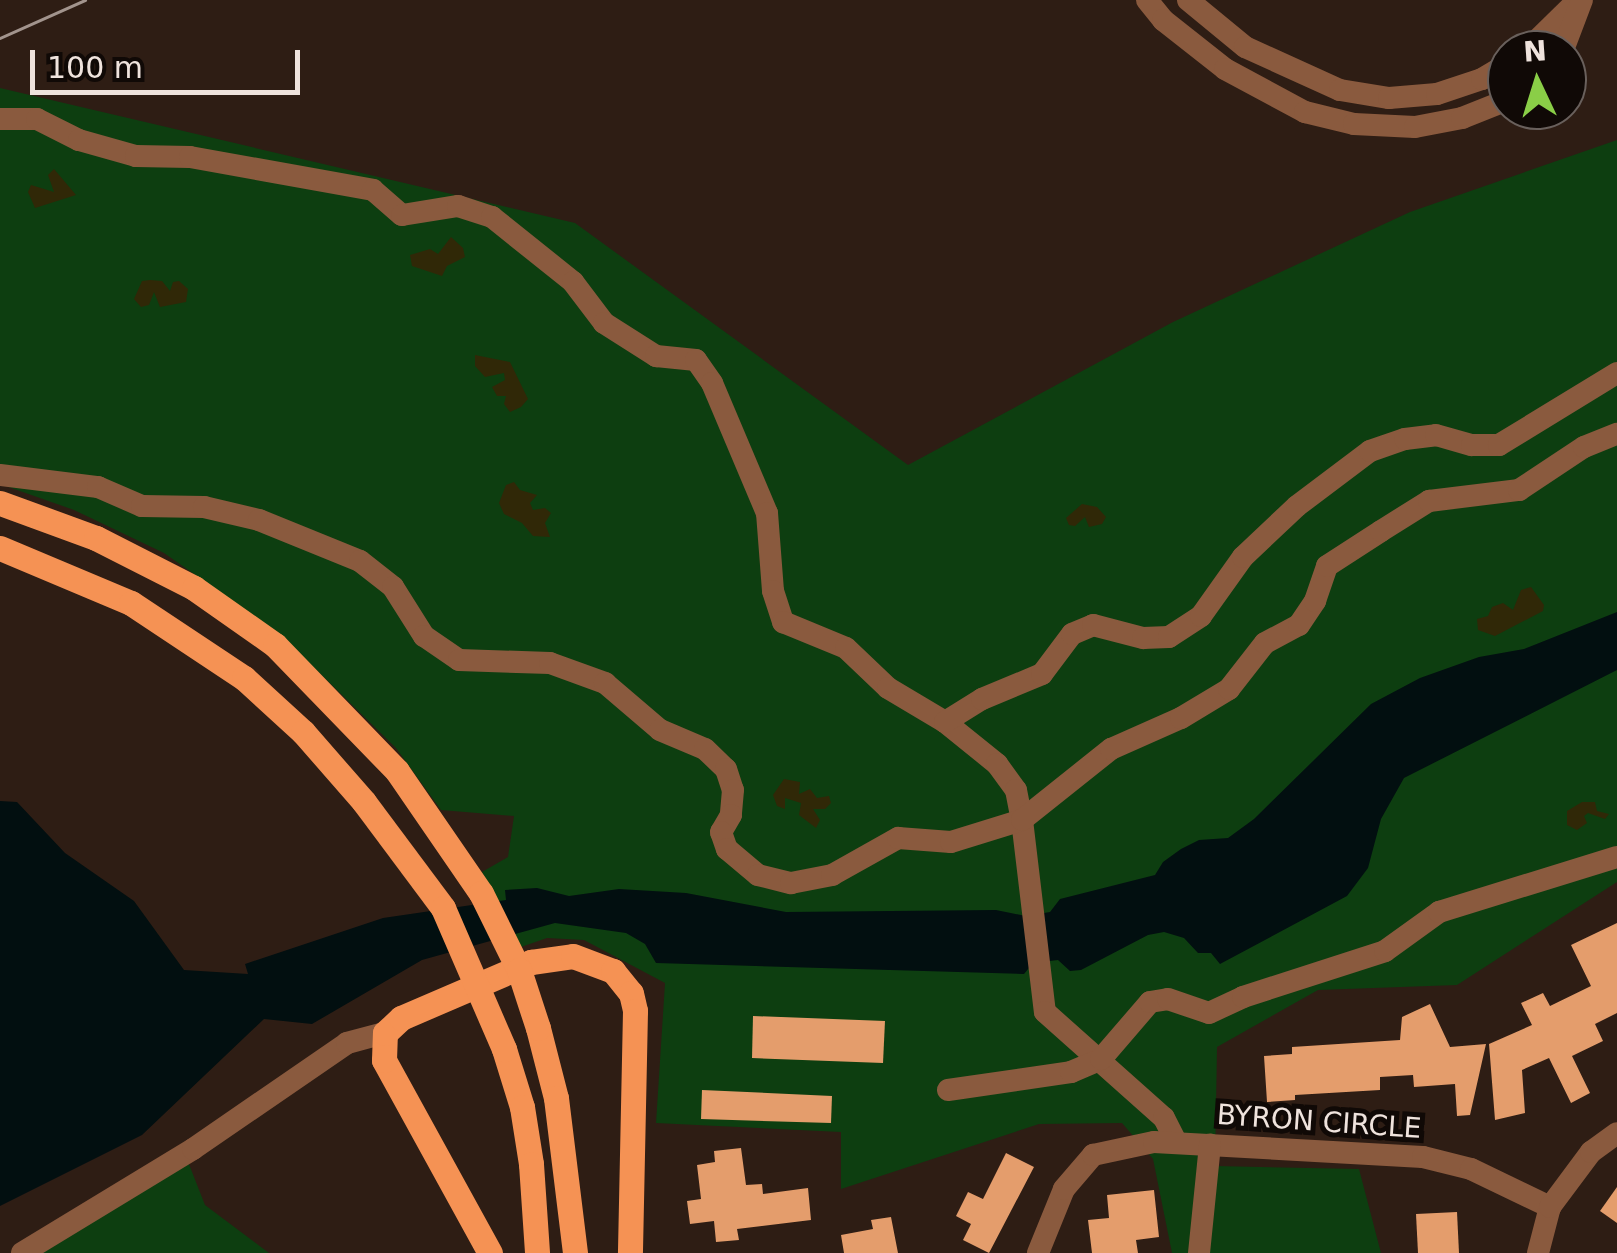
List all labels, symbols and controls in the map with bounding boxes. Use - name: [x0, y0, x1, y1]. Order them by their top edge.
- scale bar: [35, 30, 305, 92]
- north arrow: [1487, 30, 1587, 130]
- text: N: [1522, 34, 1548, 69]
- text: 100 m: [47, 50, 143, 85]
- street label: BYRON CIRCLE: [1216, 1098, 1422, 1146]

